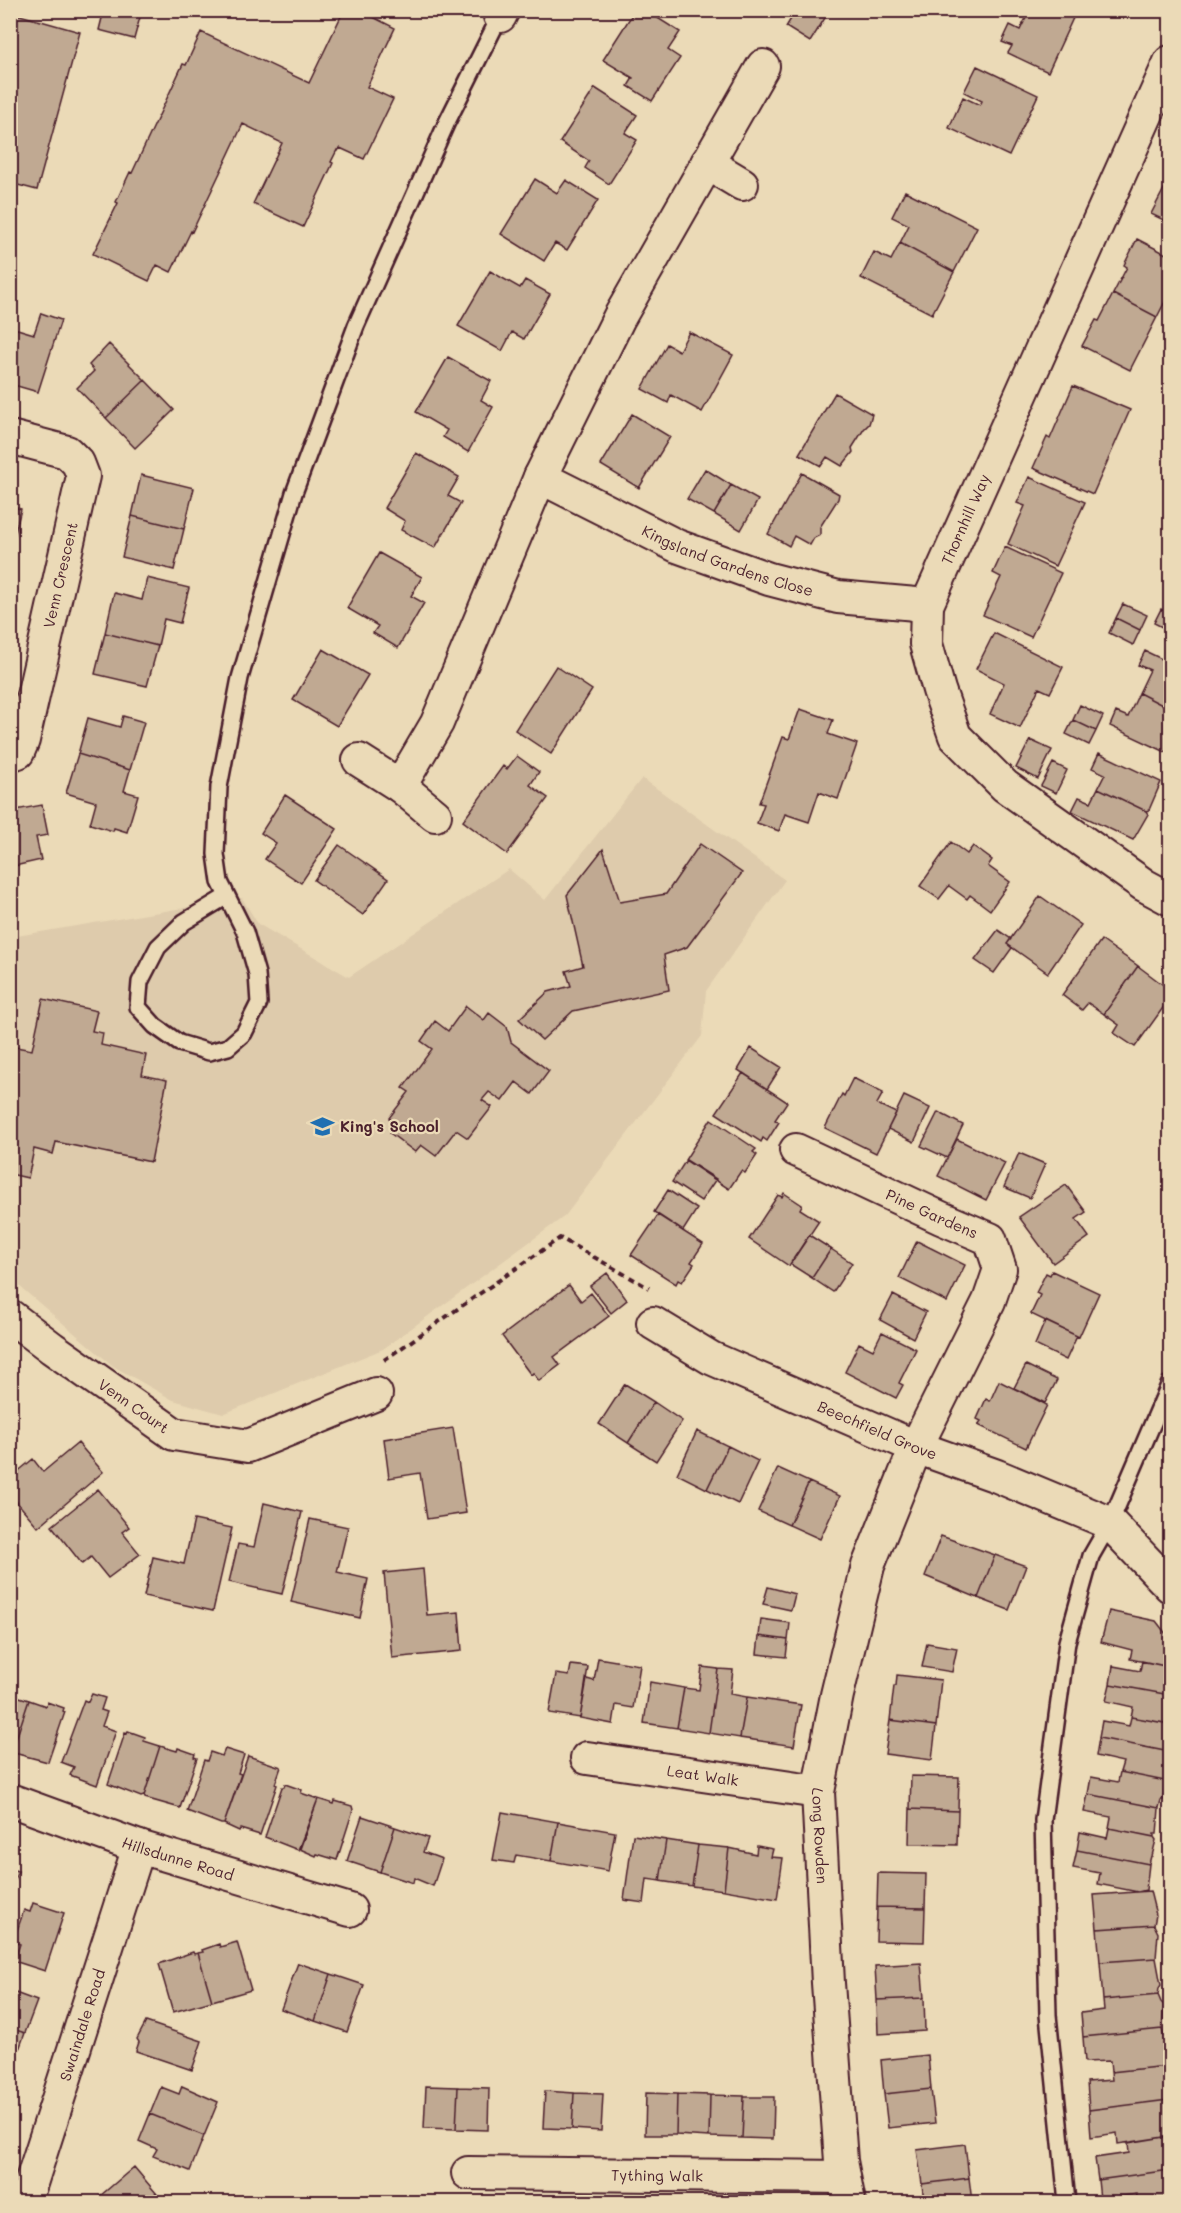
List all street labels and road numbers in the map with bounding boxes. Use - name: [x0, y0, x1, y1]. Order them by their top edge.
- street label: Thornhill Way: [936, 470, 994, 568]
- street label: Venn Crescent: [38, 520, 82, 630]
- street label: Kingsland Gardens Close: [639, 520, 815, 600]
- street label: Pine Gardens: [883, 1184, 981, 1243]
- street label: Venn Court: [94, 1374, 173, 1438]
- street label: Beechfield Grove: [815, 1396, 940, 1464]
- street label: Leat Walk: [666, 1760, 740, 1790]
- street label: Long Rowden: [807, 1786, 833, 1884]
- street label: Hillsdunne Road: [119, 1832, 236, 1885]
- street label: Swaindale Road: [55, 1966, 109, 2083]
- street label: Tything Walk: [611, 2165, 703, 2185]

